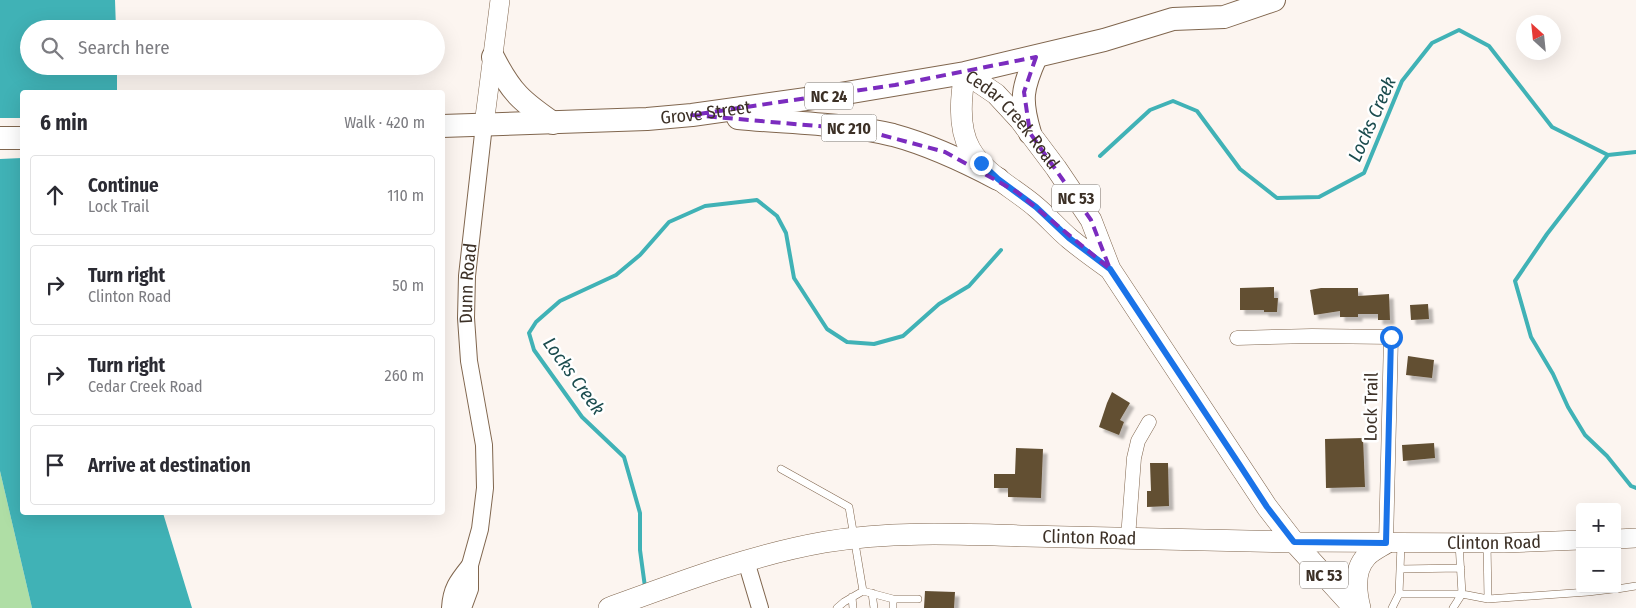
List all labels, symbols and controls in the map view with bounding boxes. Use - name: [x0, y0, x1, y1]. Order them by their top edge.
- north arrow: [1516, 15, 1561, 60]
- search box: [20, 20, 445, 75]
- icon: search: [38, 34, 66, 62]
- text: Search here: [78, 36, 170, 59]
- street label: Cedar Creek Road: [961, 65, 1064, 174]
- water label: Locks Creek: [1343, 73, 1401, 165]
- road number: NC 24: [805, 82, 853, 110]
- street label: Grove Street: [659, 96, 752, 129]
- text: 6 min: [40, 110, 88, 136]
- text: Walk · 420 m: [344, 113, 425, 132]
- road number: NC 210: [822, 115, 876, 142]
- route end: [970, 152, 993, 175]
- text: Continue: [88, 174, 159, 197]
- icon: ahead: [41, 181, 69, 209]
- road number: NC 53: [1052, 184, 1100, 212]
- text: 110 m: [387, 186, 424, 205]
- text: Lock Trail: [88, 197, 149, 216]
- street label: Dunn Road: [455, 242, 482, 324]
- text: Turn right: [88, 264, 165, 287]
- icon: right: [41, 271, 69, 299]
- text: 50 m: [392, 276, 424, 295]
- text: Clinton Road: [88, 287, 171, 306]
- route start: [1380, 326, 1403, 349]
- water label: Locks Creek: [538, 333, 610, 419]
- text: Turn right: [88, 354, 165, 377]
- icon: right: [41, 361, 69, 389]
- text: 260 m: [385, 366, 424, 385]
- street label: Lock Trail: [1359, 372, 1383, 442]
- text: Cedar Creek Road: [88, 377, 203, 396]
- icon: arrive: [41, 451, 69, 479]
- text: Arrive at destination: [88, 454, 251, 477]
- map controls: [1576, 503, 1621, 593]
- button: +: [1576, 503, 1621, 548]
- street label: Clinton Road: [1042, 525, 1137, 549]
- street label: Clinton Road: [1447, 531, 1541, 554]
- button: −: [1576, 548, 1621, 593]
- road number: NC 53: [1300, 562, 1348, 588]

